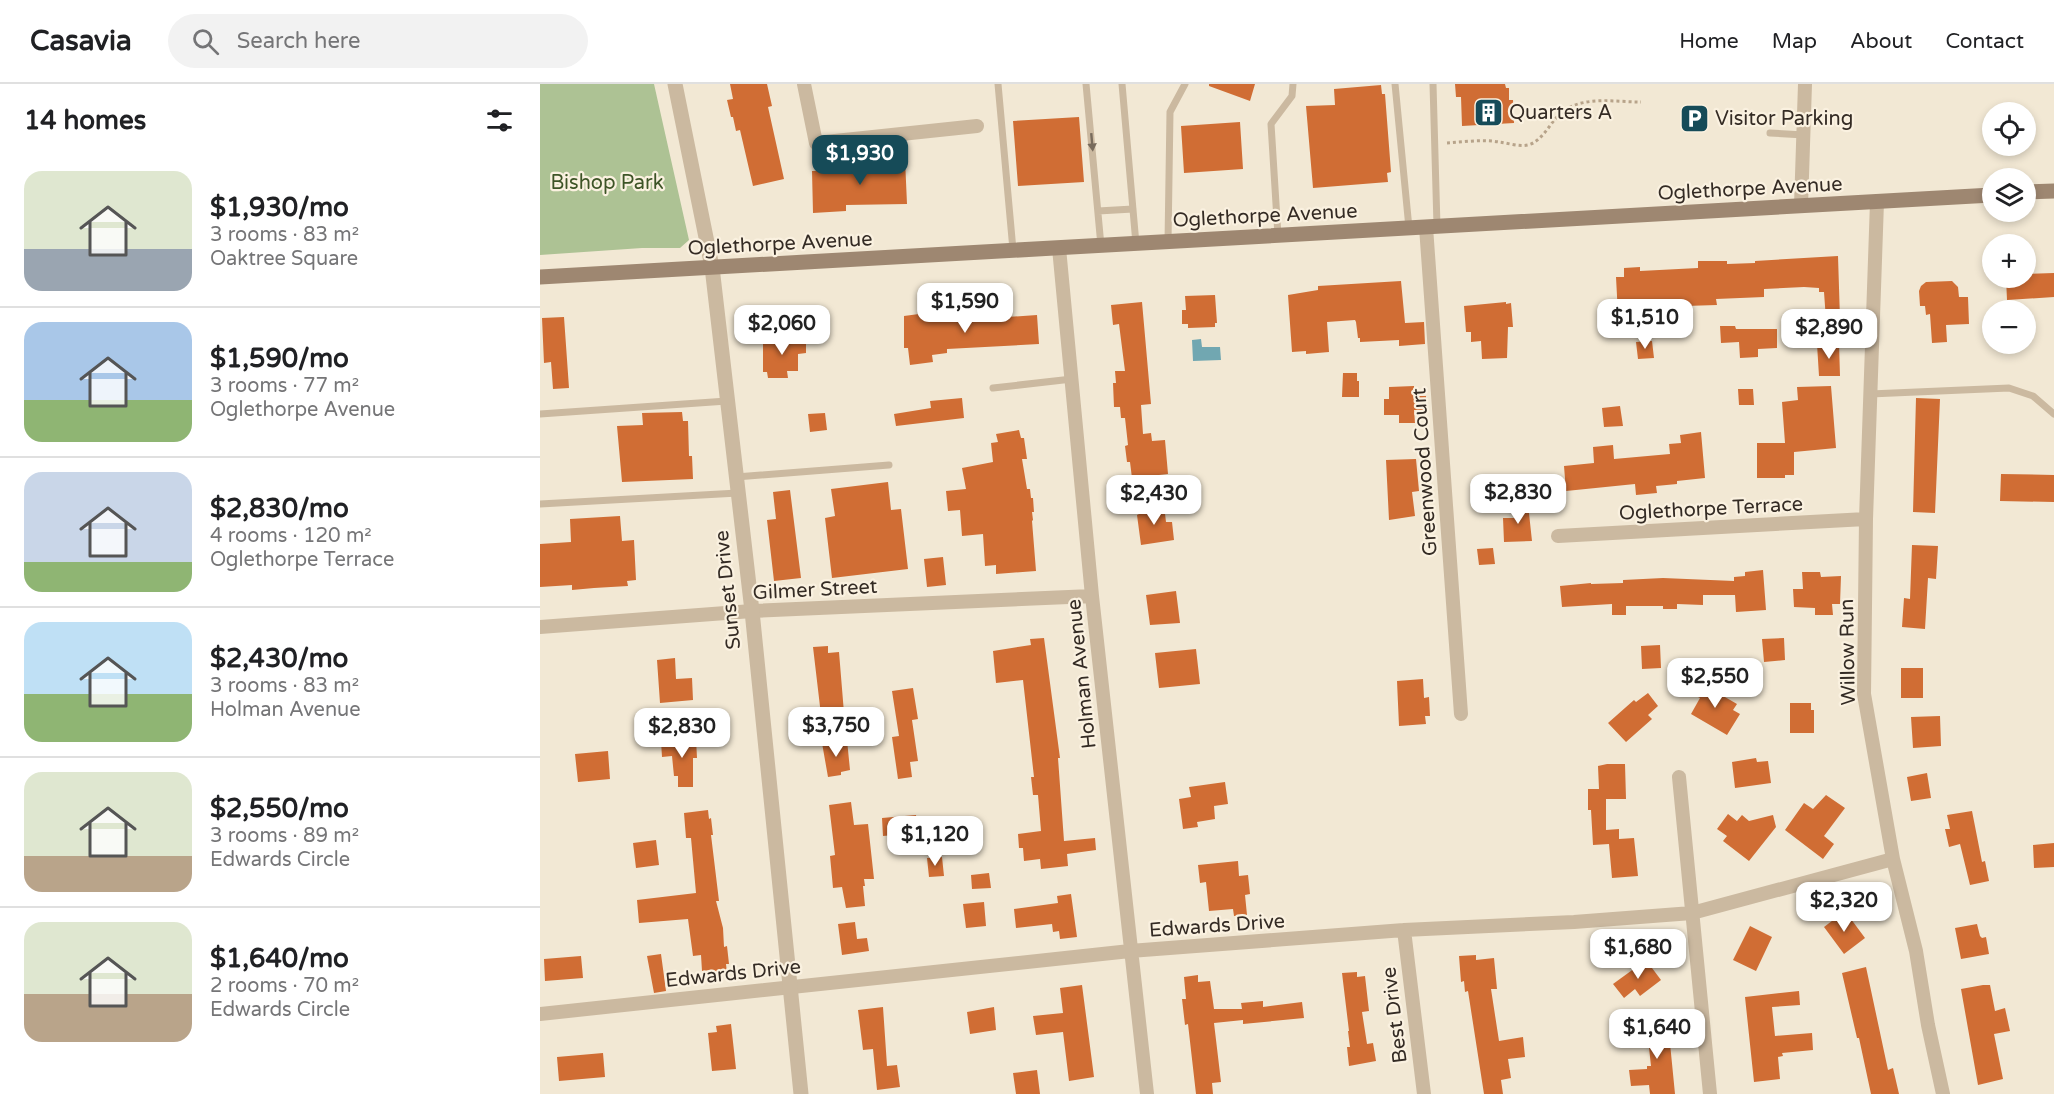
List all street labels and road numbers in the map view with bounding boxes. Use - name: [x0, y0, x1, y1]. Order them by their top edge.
- street label: Oglethorpe Avenue: [1657, 172, 1843, 206]
- street label: Oglethorpe Avenue: [1172, 199, 1358, 233]
- street label: Oglethorpe Avenue: [687, 227, 873, 261]
- street label: Greenwood Court: [1407, 387, 1443, 557]
- street label: Oglethorpe Terrace: [1618, 492, 1804, 526]
- street label: Sunset Drive: [710, 529, 746, 651]
- street label: Gilmer Street: [752, 575, 878, 605]
- street label: Holman Avenue: [1062, 598, 1102, 750]
- street label: Willow Run: [1835, 598, 1861, 705]
- street label: Edwards Drive: [1148, 909, 1286, 943]
- street label: Edwards Drive: [664, 955, 802, 993]
- street label: Best Drive: [1377, 965, 1413, 1064]

